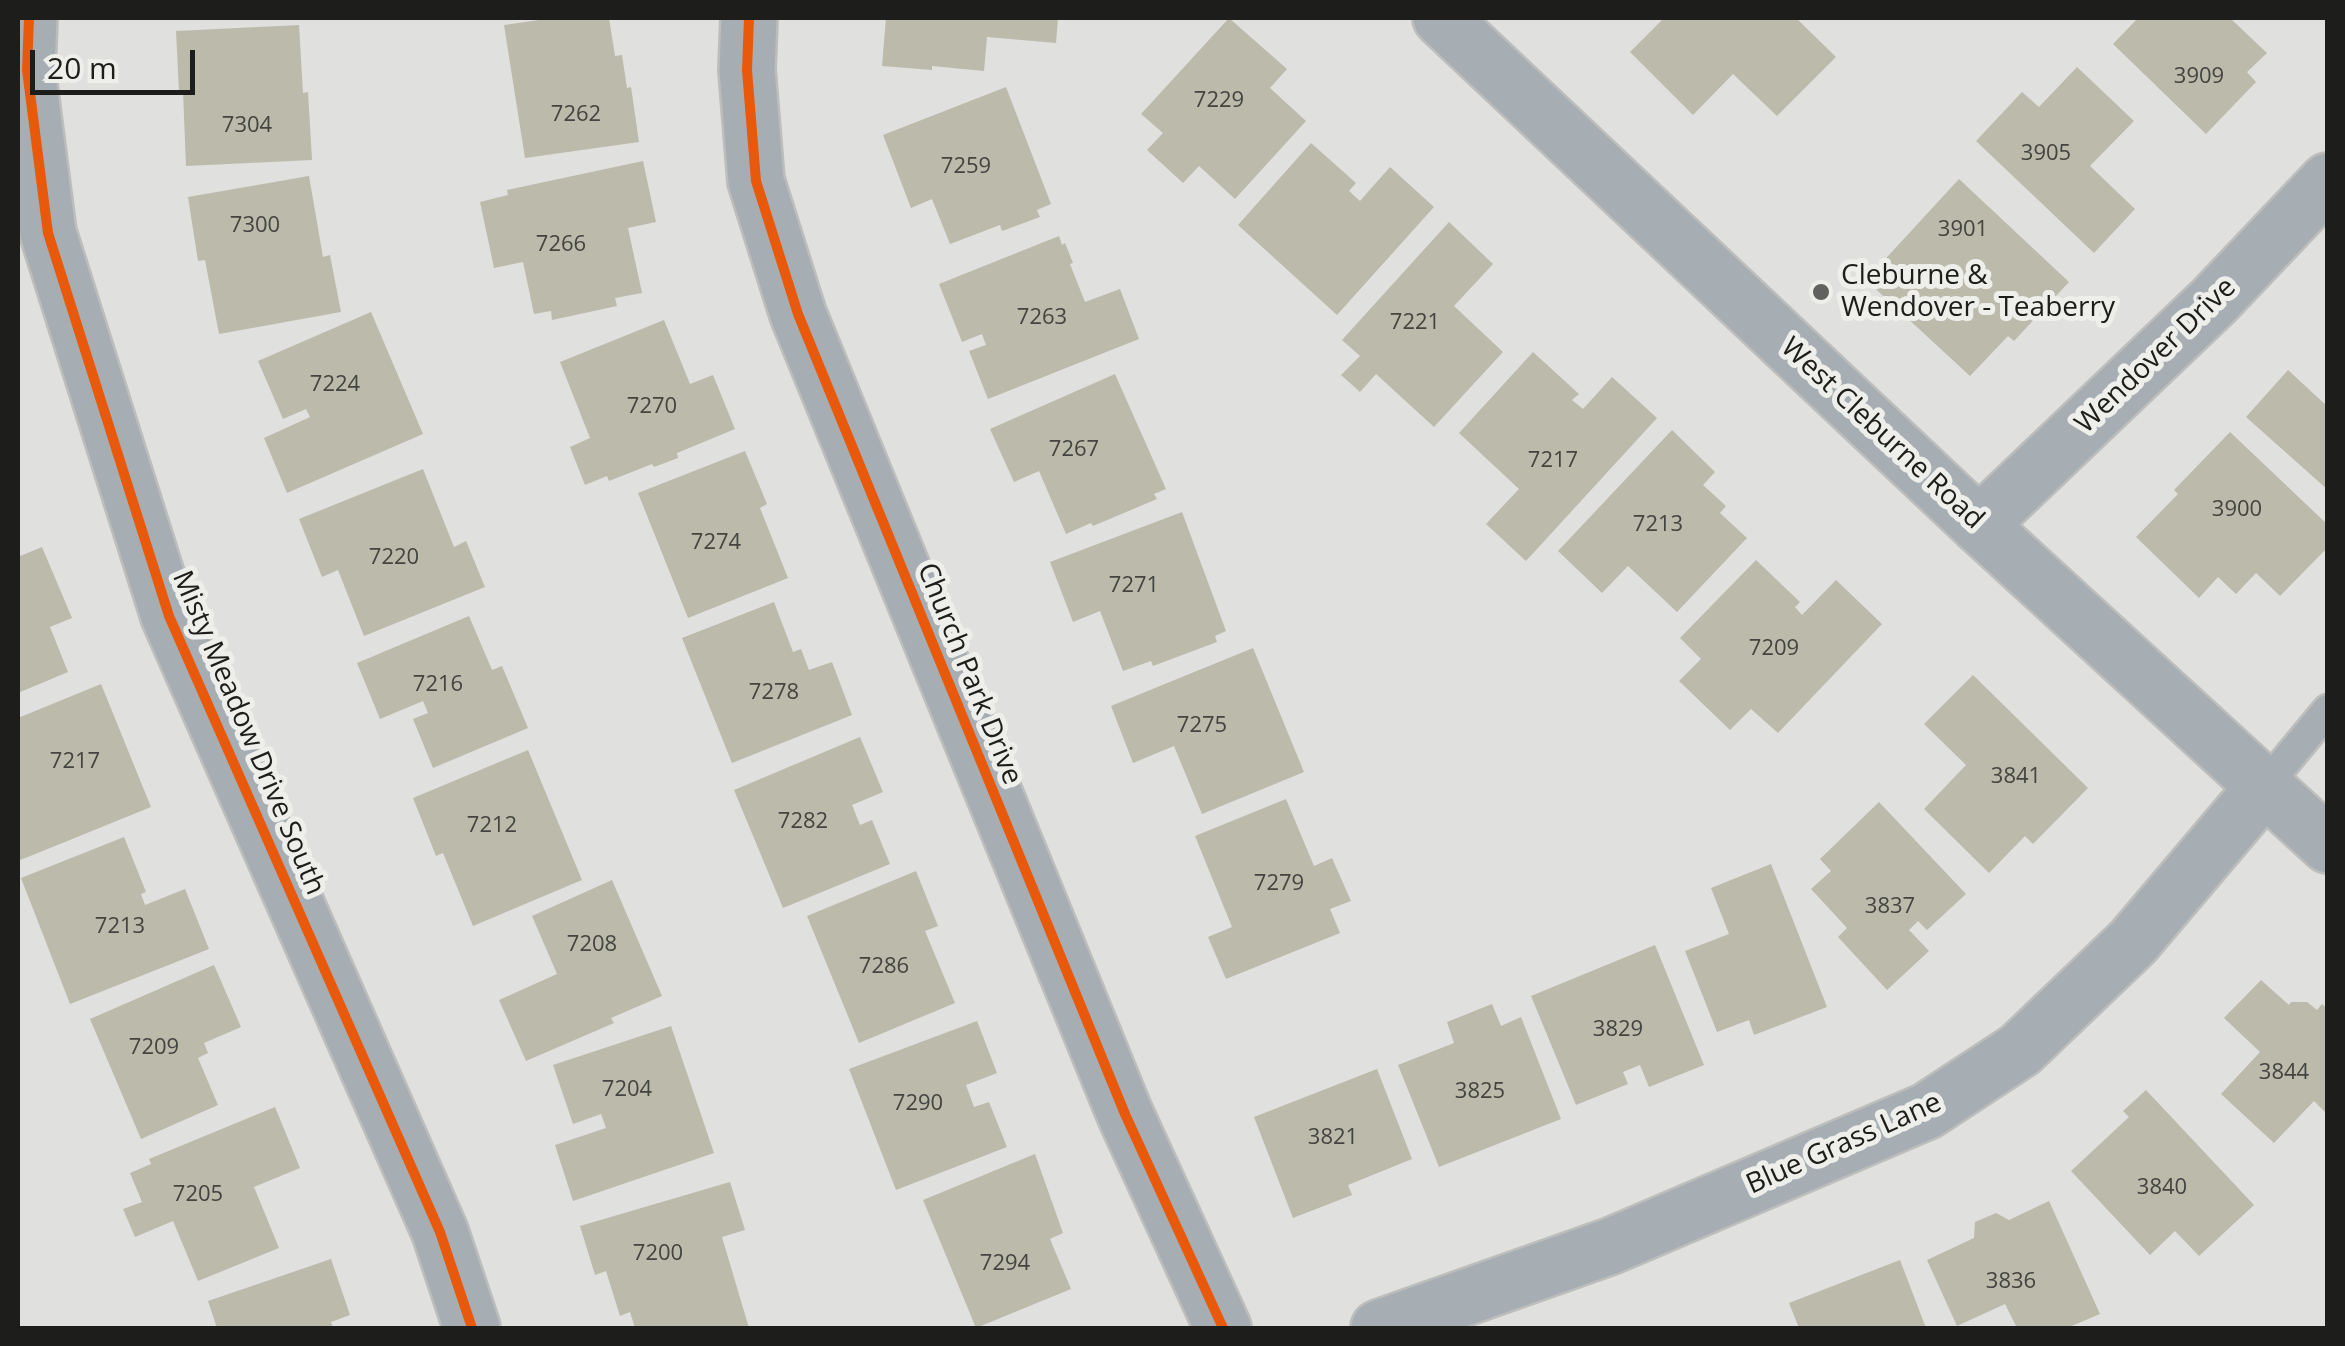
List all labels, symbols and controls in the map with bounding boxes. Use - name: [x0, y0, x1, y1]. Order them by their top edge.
- scale bar: [35, 30, 200, 92]
- text: 20 m: [47, 47, 117, 88]
- house number: 3909: [2174, 64, 2224, 90]
- house number: 7229: [1194, 88, 1244, 114]
- house number: 7262: [551, 102, 601, 128]
- house number: 7304: [222, 113, 272, 139]
- house number: 3905: [2021, 141, 2071, 167]
- house number: 7259: [941, 154, 991, 180]
- house number: 7300: [230, 213, 280, 239]
- house number: 3901: [1938, 217, 1988, 243]
- house number: 7266: [536, 232, 586, 258]
- place label: Cleburne & Wendover - Teaberry: [1841, 259, 2115, 325]
- street label: Wendover Drive: [2069, 271, 2243, 441]
- marker: Cleburne & Wendover - Teaberry: [1810, 281, 1832, 303]
- house number: 7263: [1017, 305, 1067, 331]
- house number: 7221: [1390, 310, 1440, 336]
- street label: West Cleburne Road: [1774, 331, 1990, 537]
- house number: 7224: [310, 372, 360, 398]
- house number: 7270: [627, 394, 677, 420]
- house number: 7267: [1049, 437, 1099, 463]
- house number: 7217: [1528, 448, 1578, 474]
- house number: 3900: [2212, 497, 2262, 523]
- house number: 7213: [1633, 512, 1683, 538]
- house number: 7274: [691, 530, 741, 556]
- house number: 7220: [369, 545, 419, 571]
- street label: Church Park Drive: [909, 558, 1029, 790]
- street label: Misty Meadow Drive South: [164, 566, 332, 900]
- house number: 7271: [1109, 573, 1159, 599]
- house number: 7209: [1749, 636, 1799, 662]
- house number: 7216: [413, 672, 463, 698]
- house number: 7278: [749, 680, 799, 706]
- house number: 7275: [1177, 713, 1227, 739]
- house number: 7217: [50, 749, 100, 775]
- house number: 3841: [1991, 764, 2041, 790]
- house number: 7282: [778, 809, 828, 835]
- house number: 7212: [467, 813, 517, 839]
- house number: 7279: [1254, 871, 1304, 897]
- house number: 3837: [1865, 894, 1915, 920]
- house number: 7213: [95, 914, 145, 940]
- house number: 7208: [567, 932, 617, 958]
- house number: 7286: [859, 954, 909, 980]
- house number: 3829: [1593, 1017, 1643, 1043]
- house number: 7209: [129, 1035, 179, 1061]
- house number: 3844: [2259, 1060, 2309, 1086]
- house number: 7204: [602, 1077, 652, 1103]
- house number: 3825: [1455, 1079, 1505, 1105]
- street label: Blue Grass Lane: [1741, 1086, 1947, 1202]
- house number: 7290: [893, 1091, 943, 1117]
- house number: 3821: [1308, 1125, 1358, 1151]
- house number: 3840: [2137, 1175, 2187, 1201]
- house number: 7205: [173, 1182, 223, 1208]
- house number: 7200: [633, 1241, 683, 1267]
- house number: 7294: [980, 1251, 1030, 1277]
- house number: 3836: [1986, 1269, 2036, 1295]

